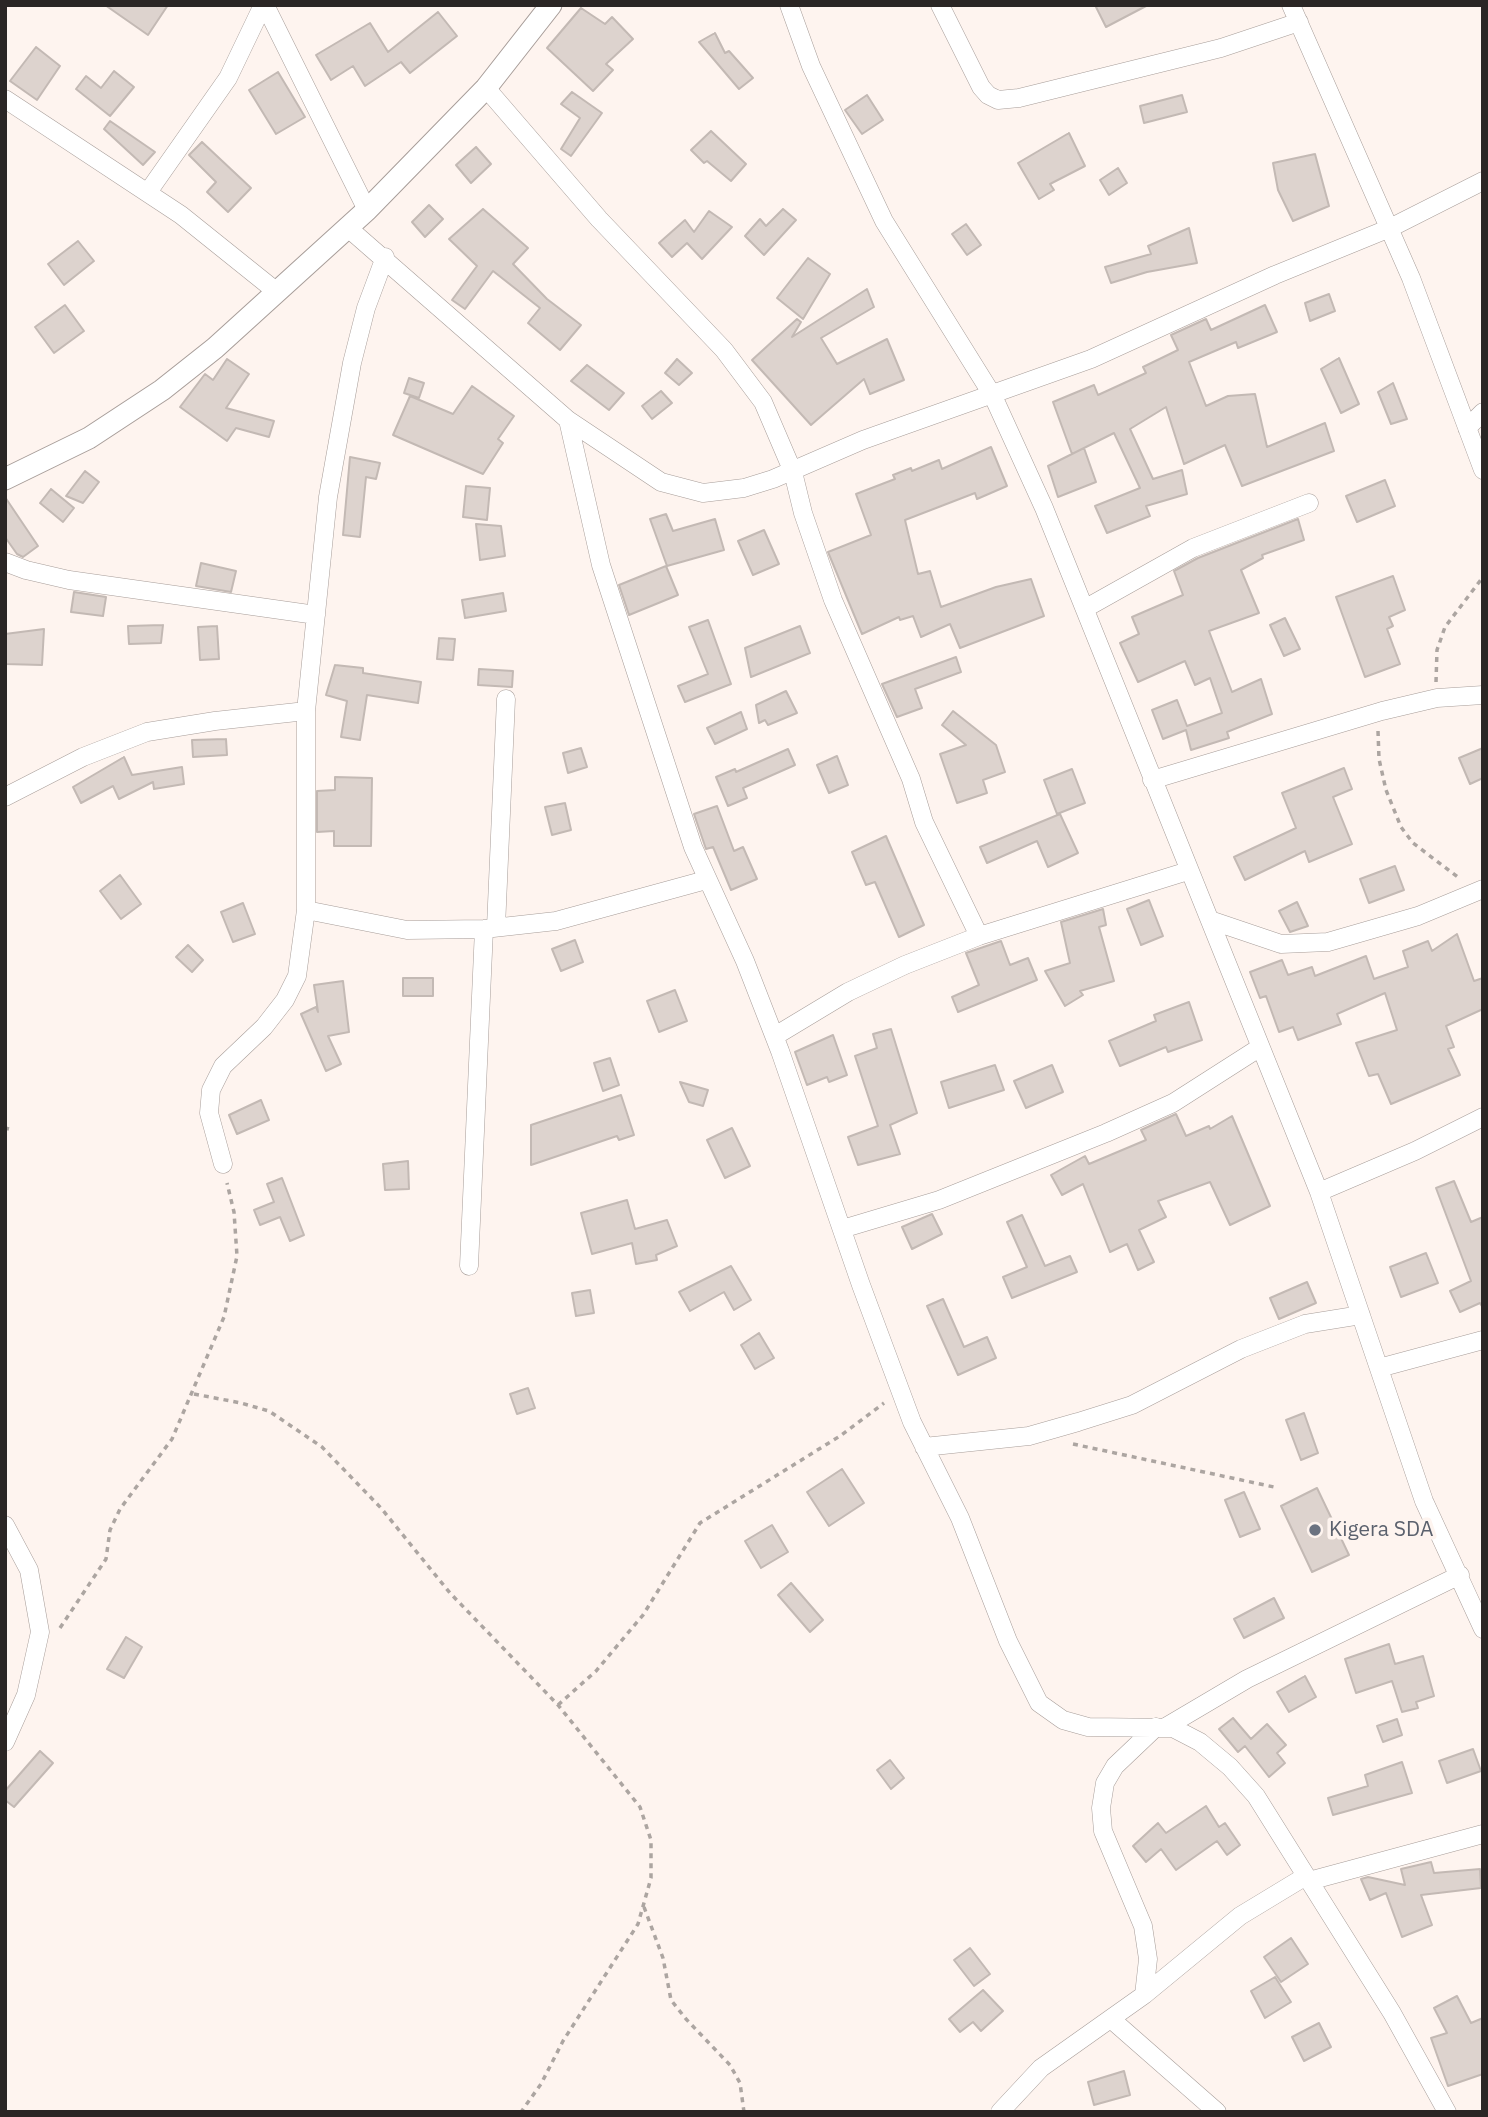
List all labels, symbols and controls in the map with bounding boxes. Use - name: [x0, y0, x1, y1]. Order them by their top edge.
- place label: Kigera SDA: [1329, 1517, 1433, 1543]
- marker: Kigera SDA: [1307, 1522, 1323, 1538]

